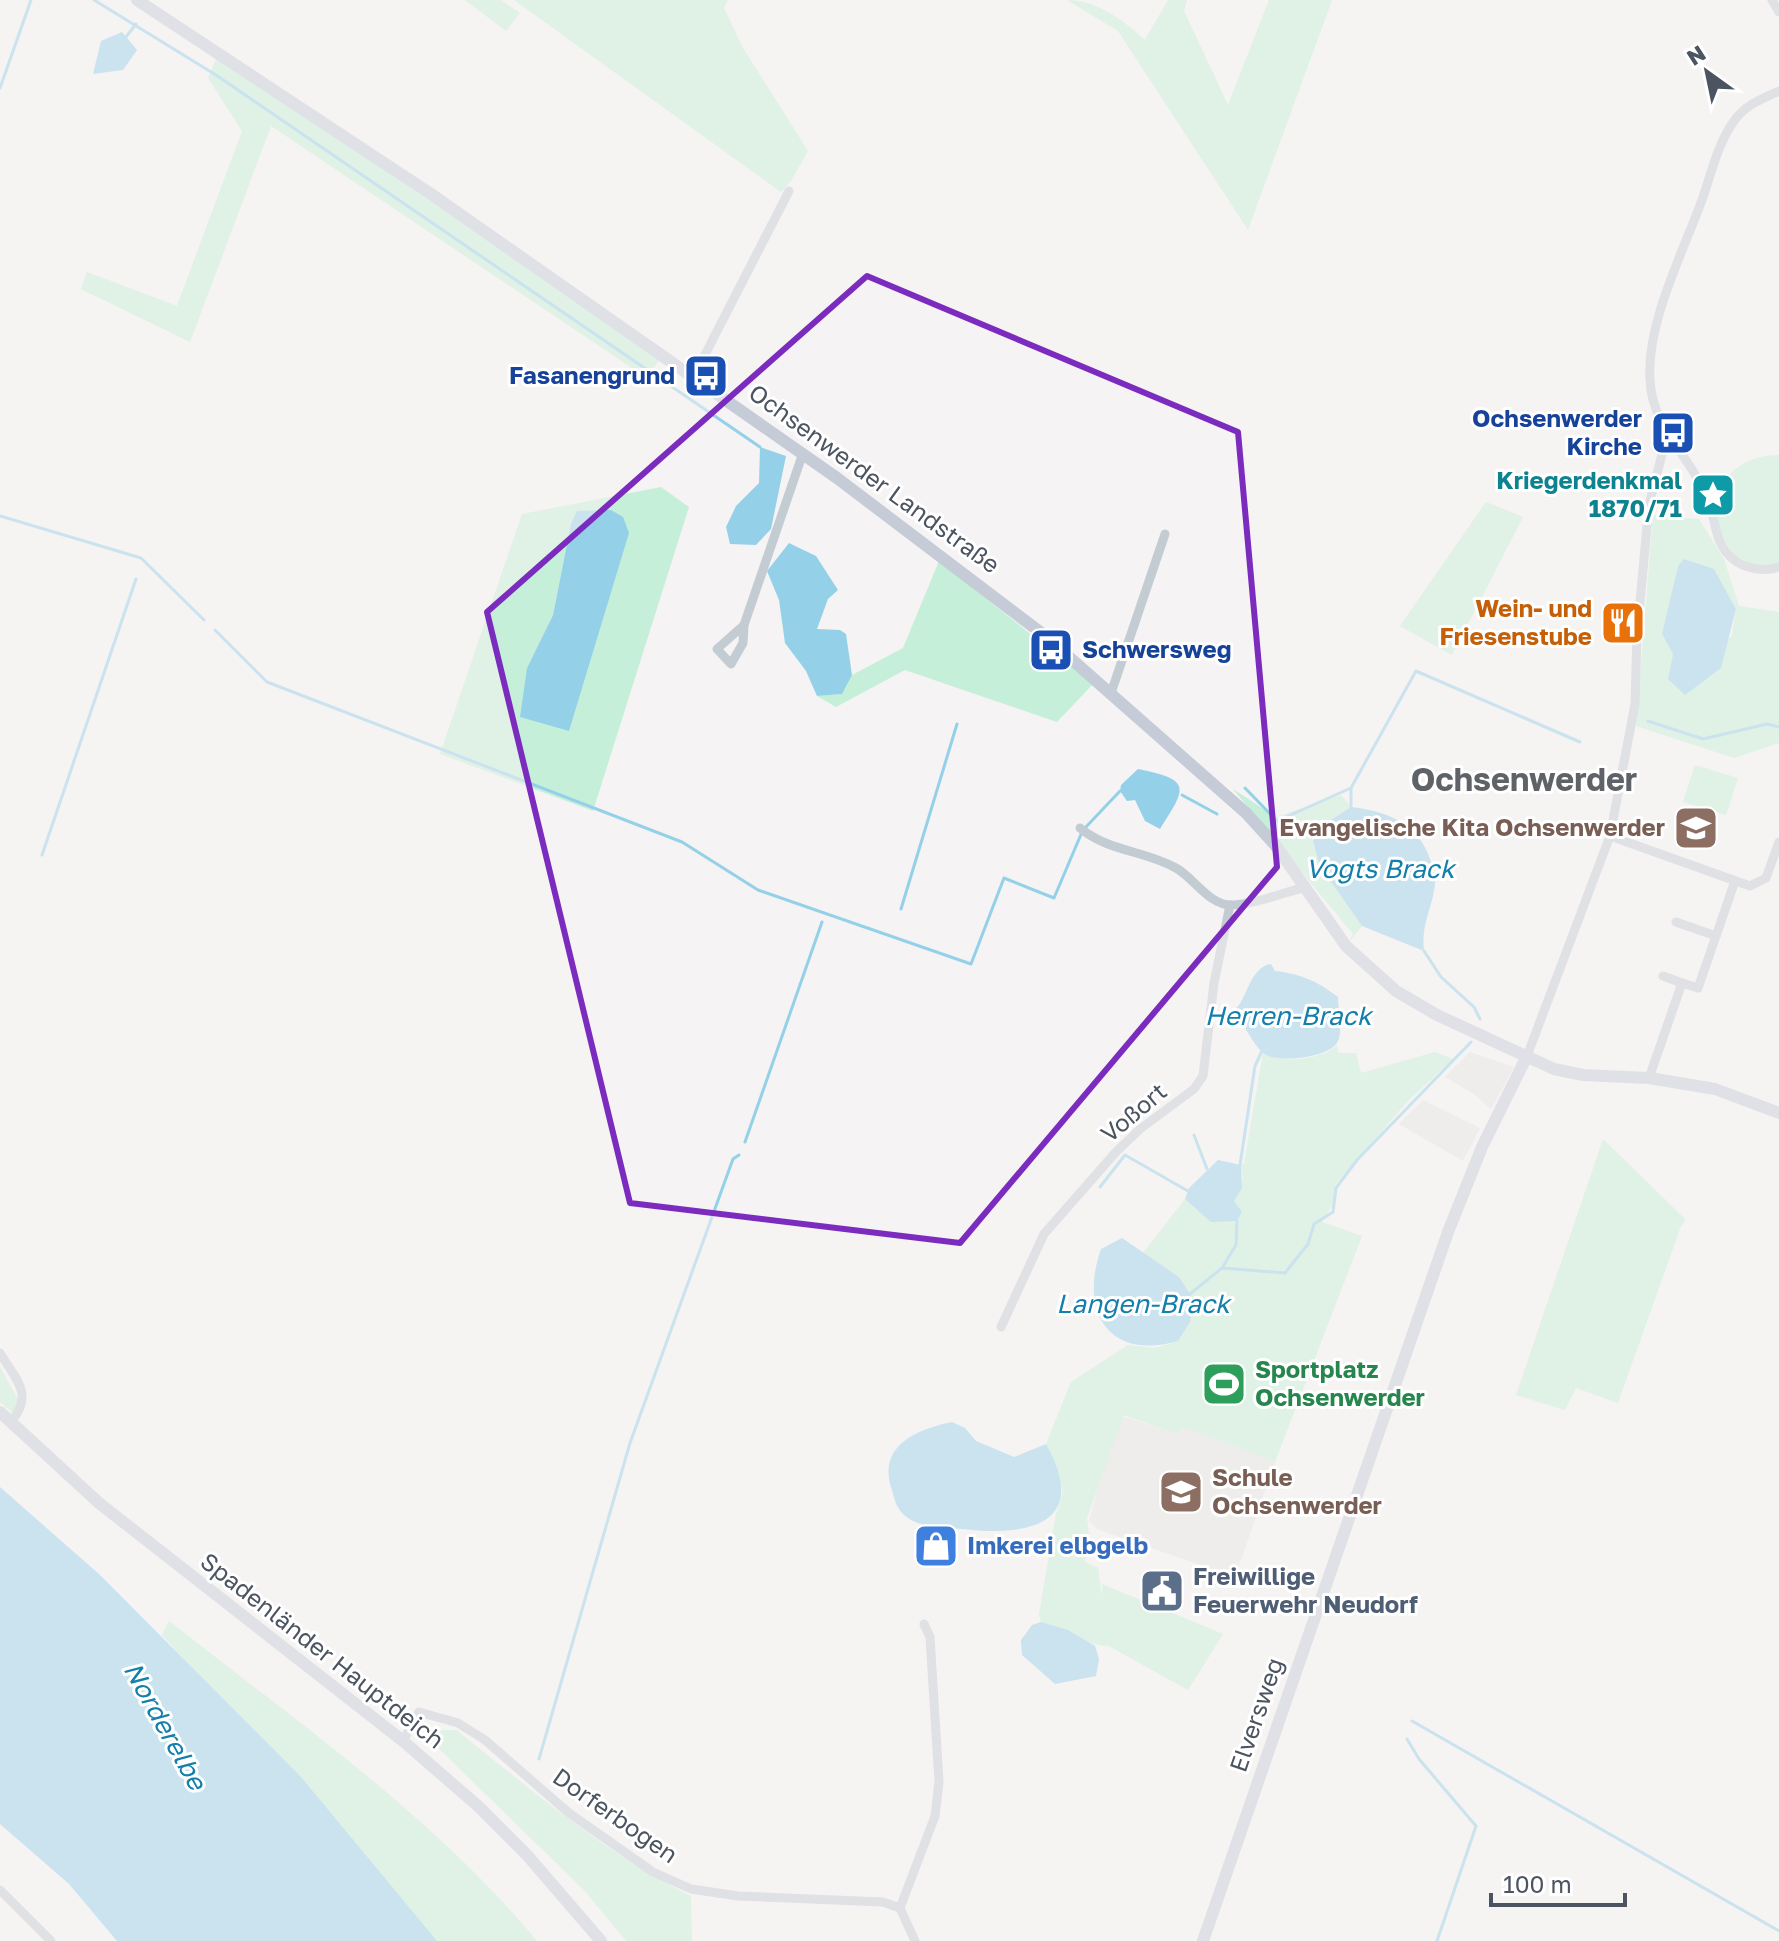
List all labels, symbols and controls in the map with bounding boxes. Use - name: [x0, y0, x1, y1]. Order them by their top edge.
- north arrow: [1667, 32, 1747, 112]
- text: N: [1681, 39, 1710, 71]
- bus stop icon: Fasanengrund: [682, 352, 730, 400]
- place label: Fasanengrund: [509, 360, 675, 389]
- street label: Ochsenwerder Landstraße: [744, 377, 1006, 579]
- place label: Ochsenwerder Kirche: [1472, 403, 1642, 460]
- bus stop icon: Ochsenwerder Kirche: [1649, 409, 1697, 457]
- place label: Kriegerdenkmal 1870/71: [1496, 465, 1682, 522]
- place icon: Kriegerdenkmal 1870/71: [1689, 471, 1737, 519]
- place label: Wein- und Friesenstube: [1439, 593, 1592, 650]
- restaurant icon: Wein- und Friesenstube: [1599, 599, 1647, 647]
- bus stop icon: Schwersweg: [1027, 626, 1075, 674]
- place label: Schwersweg: [1082, 634, 1232, 663]
- district label: Ochsenwerder: [1411, 760, 1637, 798]
- school or university icon: Evangelische Kita Ochsenwerder: [1672, 804, 1720, 852]
- place label: Evangelische Kita Ochsenwerder: [1279, 812, 1665, 841]
- water label: Vogts Brack: [1306, 853, 1457, 884]
- water label: Herren-Brack: [1205, 1000, 1374, 1031]
- street label: Voßort: [1094, 1076, 1172, 1148]
- water label: Langen-Brack: [1056, 1288, 1232, 1319]
- place label: Sportplatz Ochsenwerder: [1255, 1354, 1425, 1411]
- sports icon: Sportplatz Ochsenwerder: [1200, 1360, 1248, 1408]
- place label: Schule Ochsenwerder: [1212, 1462, 1382, 1519]
- school or university icon: Schule Ochsenwerder: [1157, 1468, 1205, 1516]
- shop icon: Imkerei elbgelb: [912, 1522, 960, 1570]
- place label: Imkerei elbgelb: [967, 1530, 1148, 1559]
- street label: Spadenländer Hauptdeich: [195, 1546, 450, 1754]
- place label: Freiwillige Feuerwehr Neudorf: [1193, 1561, 1418, 1618]
- public building icon: Freiwillige Feuerwehr Neudorf: [1138, 1567, 1186, 1615]
- street label: Elversweg: [1223, 1654, 1289, 1775]
- water label: Norderelbe: [118, 1657, 214, 1796]
- street label: Dorferbogen: [548, 1761, 684, 1868]
- scale bar: [1491, 1857, 1625, 1907]
- text: 100 m: [1503, 1869, 1572, 1898]

